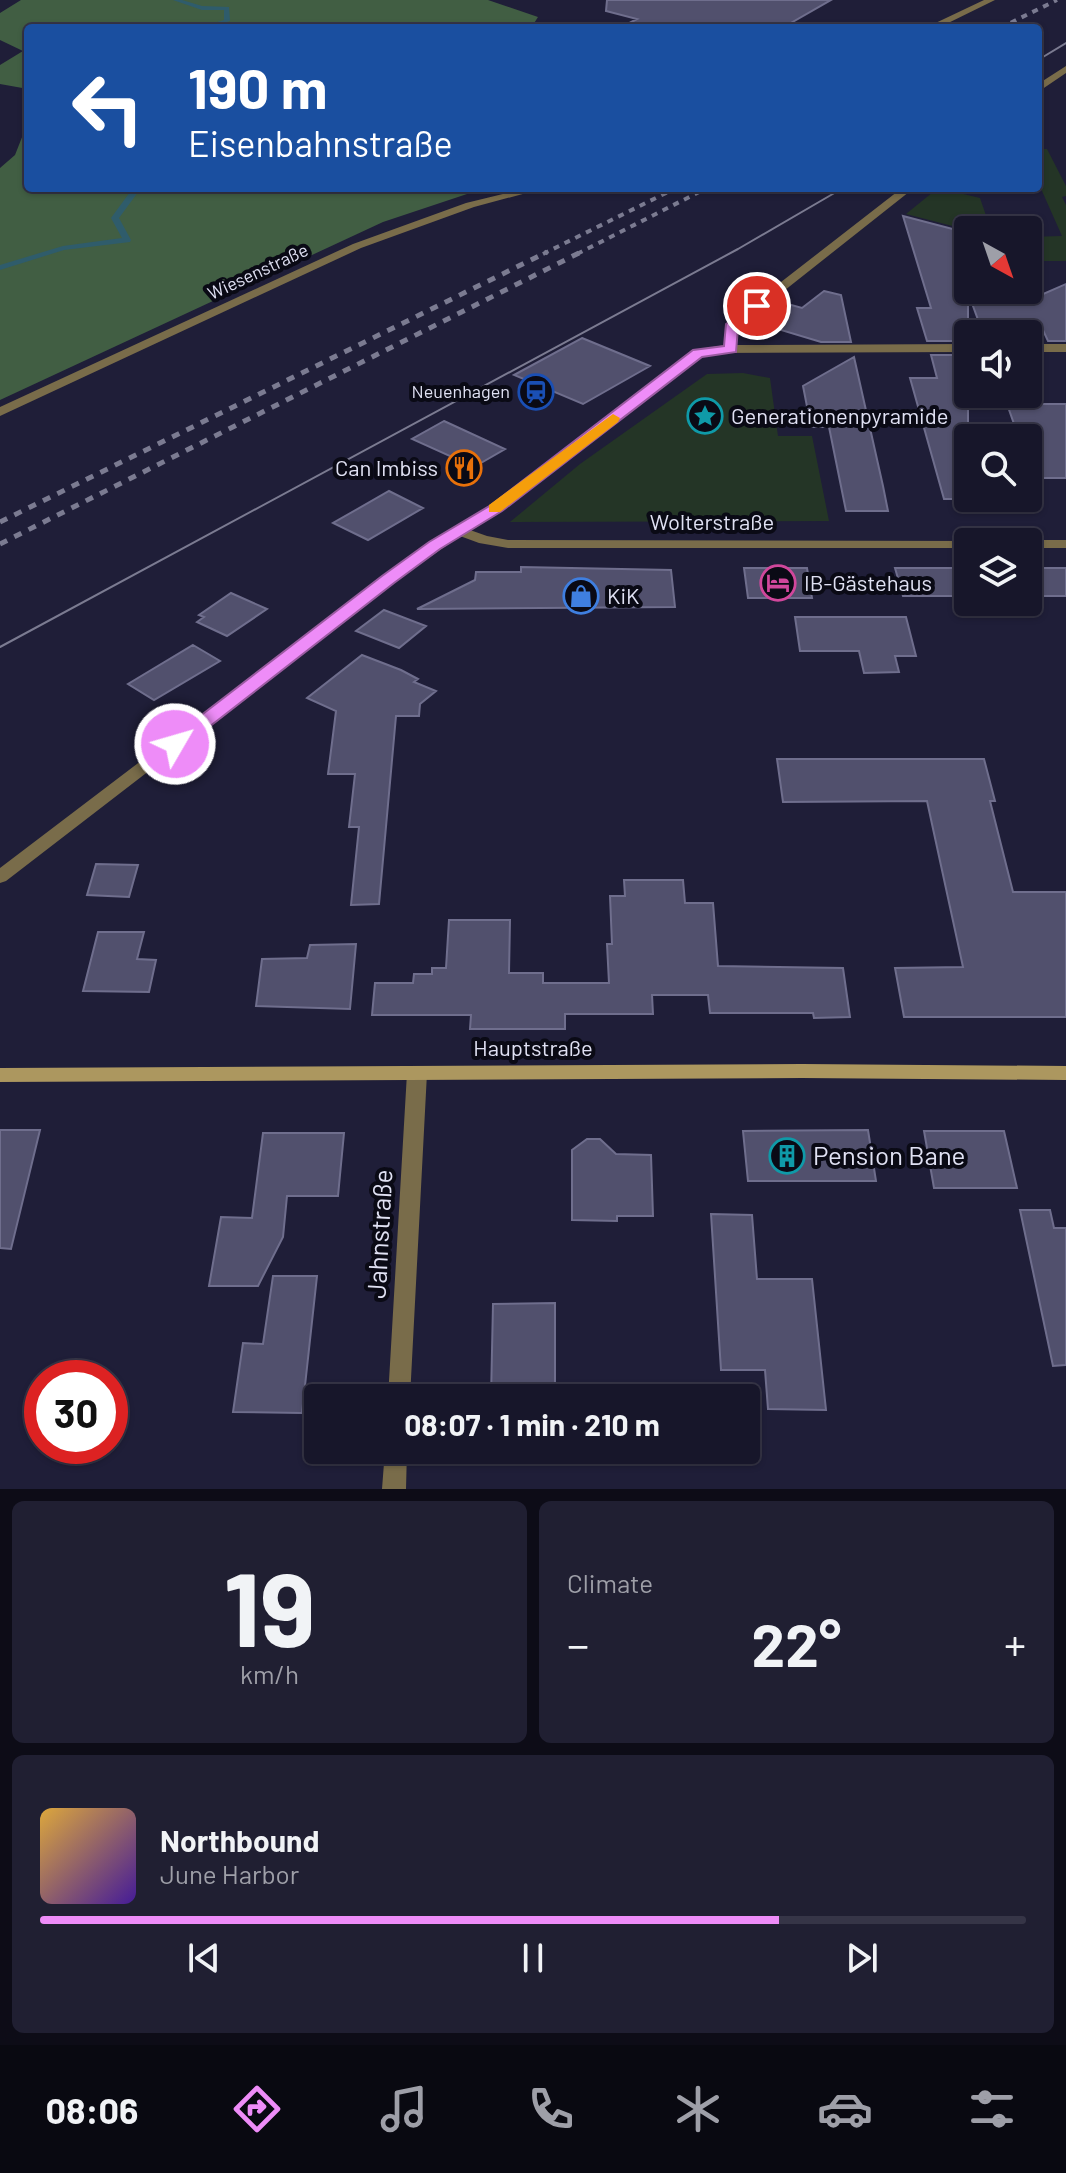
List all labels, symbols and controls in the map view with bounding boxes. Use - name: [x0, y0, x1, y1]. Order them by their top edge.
- text: 190 m: [188, 53, 327, 120]
- icon: left: [56, 56, 160, 160]
- text: Eisenbahnstraße: [188, 121, 453, 164]
- north arrow: [954, 216, 1042, 304]
- map controls: [954, 216, 1042, 616]
- street label: Wiesenstraße: [204, 238, 311, 304]
- pin: [723, 272, 791, 340]
- icon: arrive: [735, 284, 779, 328]
- button: sound: [954, 320, 1042, 408]
- station icon: Neuenhagen: [517, 373, 555, 411]
- place label: Neuenhagen: [411, 380, 510, 402]
- place icon: Generationenpyramide: [686, 397, 724, 435]
- place label: Generationenpyramide: [731, 402, 948, 428]
- button: search: [954, 424, 1042, 512]
- restaurant icon: Can Imbiss: [445, 449, 483, 487]
- place label: Can Imbiss: [335, 454, 438, 480]
- street label: Wolterstraße: [650, 508, 774, 534]
- button: layers: [954, 528, 1042, 616]
- hotel icon: IB-Gästehaus: [759, 564, 797, 602]
- place label: IB-Gästehaus: [804, 569, 932, 595]
- shop icon: KiK: [562, 577, 600, 615]
- place label: KiK: [607, 582, 640, 608]
- position arrow: [133, 702, 217, 786]
- street label: Hauptstraße: [473, 1034, 593, 1060]
- building icon: Pension Bane: [768, 1137, 806, 1175]
- place label: Pension Bane: [813, 1139, 965, 1170]
- street label: Jahnstraße: [360, 1169, 397, 1299]
- speed limit sign: 30: [24, 1360, 128, 1464]
- text: 08:07 · 1 min · 210 m: [404, 1406, 660, 1442]
- text: 19: [223, 1543, 316, 1668]
- text: Climate: [567, 1567, 653, 1598]
- text: 22°: [752, 1607, 841, 1679]
- text: −: [567, 1617, 589, 1670]
- text: +: [1004, 1617, 1026, 1670]
- text: km/h: [240, 1658, 299, 1689]
- text: Northbound: [160, 1822, 319, 1858]
- text: June Harbor: [160, 1858, 299, 1889]
- icon: previous: [182, 1936, 226, 1980]
- icon: pause: [511, 1936, 555, 1980]
- icon: next: [840, 1936, 884, 1980]
- icon: directions: [229, 2081, 285, 2137]
- icon: music: [376, 2081, 432, 2137]
- icon: phone: [523, 2081, 579, 2137]
- icon: climate: [670, 2081, 726, 2137]
- icon: car: [817, 2081, 873, 2137]
- icon: filters: [964, 2081, 1020, 2137]
- text: 08:06: [46, 2088, 138, 2131]

